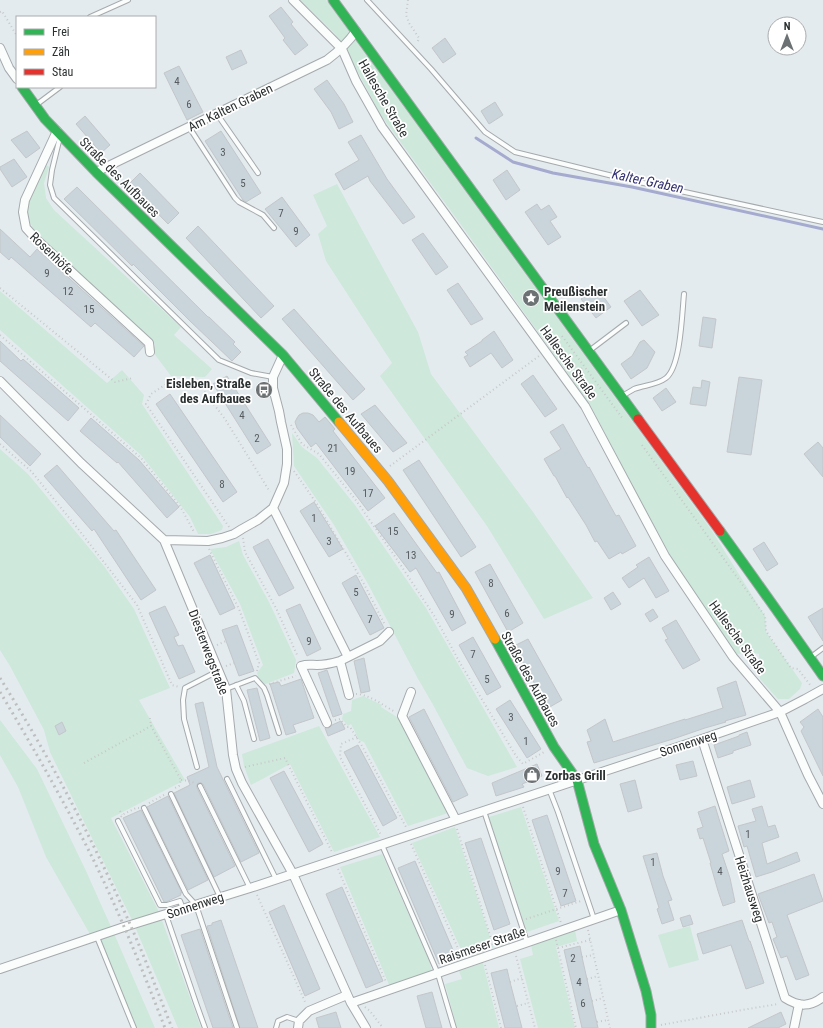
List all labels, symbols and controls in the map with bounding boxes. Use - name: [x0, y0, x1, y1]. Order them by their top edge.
- legend: [16, 16, 156, 88]
- north arrow: [767, 16, 807, 56]
- text: N: [784, 20, 791, 33]
- text: Frei: [52, 25, 70, 39]
- text: Zäh: [52, 45, 70, 59]
- street label: Hallesche Straße: [355, 57, 412, 140]
- text: Stau: [52, 65, 74, 79]
- house number: 4: [174, 75, 180, 88]
- street label: Am Kalten Graben: [185, 80, 275, 134]
- house number: 6: [186, 98, 192, 111]
- street label: Straße des Aufbaues: [77, 134, 163, 220]
- house number: 3: [220, 146, 226, 159]
- water label: Kalter Graben: [611, 166, 685, 196]
- house number: 5: [240, 177, 246, 190]
- house number: 7: [278, 207, 284, 220]
- house number: 9: [293, 225, 299, 238]
- street label: Rosenhöfe: [27, 229, 77, 278]
- house number: 9: [44, 267, 50, 280]
- place label: Preußischer Meilenstein: [544, 284, 608, 314]
- house number: 12: [63, 285, 73, 298]
- place icon: Preußischer Meilenstein: [521, 288, 541, 308]
- house number: 15: [84, 303, 94, 316]
- street label: Hallesche Straße: [537, 323, 600, 402]
- street label: Straße des Aufbaues: [306, 365, 386, 456]
- place label: Eisleben, Straße des Aufbaues: [166, 376, 251, 406]
- bus stop icon: Eisleben, Straße des Aufbaues: [254, 380, 274, 400]
- house number: 4: [239, 409, 245, 422]
- house number: 2: [254, 432, 260, 445]
- house number: 21: [328, 442, 338, 455]
- house number: 19: [345, 465, 355, 478]
- house number: 8: [219, 478, 225, 491]
- house number: 17: [363, 487, 373, 500]
- house number: 1: [311, 512, 317, 525]
- house number: 15: [388, 525, 398, 538]
- house number: 3: [326, 535, 332, 548]
- house number: 13: [406, 549, 416, 562]
- house number: 8: [488, 577, 494, 590]
- house number: 5: [353, 586, 359, 599]
- street label: Hallesche Straße: [706, 598, 769, 677]
- street label: Diesterwegstraße: [185, 607, 232, 697]
- house number: 6: [504, 607, 510, 620]
- house number: 9: [449, 608, 455, 621]
- house number: 7: [367, 613, 373, 626]
- street label: Straße des Aufbaues: [498, 629, 563, 730]
- house number: 9: [306, 635, 312, 648]
- house number: 7: [470, 648, 476, 661]
- house number: 5: [484, 673, 490, 686]
- house number: 3: [508, 711, 514, 724]
- street label: Sonnenweg: [658, 727, 719, 760]
- house number: 1: [523, 735, 529, 748]
- shop icon: Zorbas Grill: [522, 765, 542, 785]
- place label: Zorbas Grill: [545, 768, 606, 783]
- house number: 1: [745, 828, 751, 841]
- street label: Heizhausweg: [732, 854, 767, 924]
- house number: 1: [650, 856, 656, 869]
- house number: 9: [555, 865, 561, 878]
- house number: 4: [717, 865, 723, 878]
- house number: 7: [562, 887, 568, 900]
- street label: Sonnenweg: [165, 889, 226, 922]
- street label: Raismeser Straße: [437, 924, 527, 967]
- house number: 2: [570, 952, 576, 965]
- house number: 4: [576, 976, 582, 989]
- house number: 6: [580, 997, 586, 1010]

